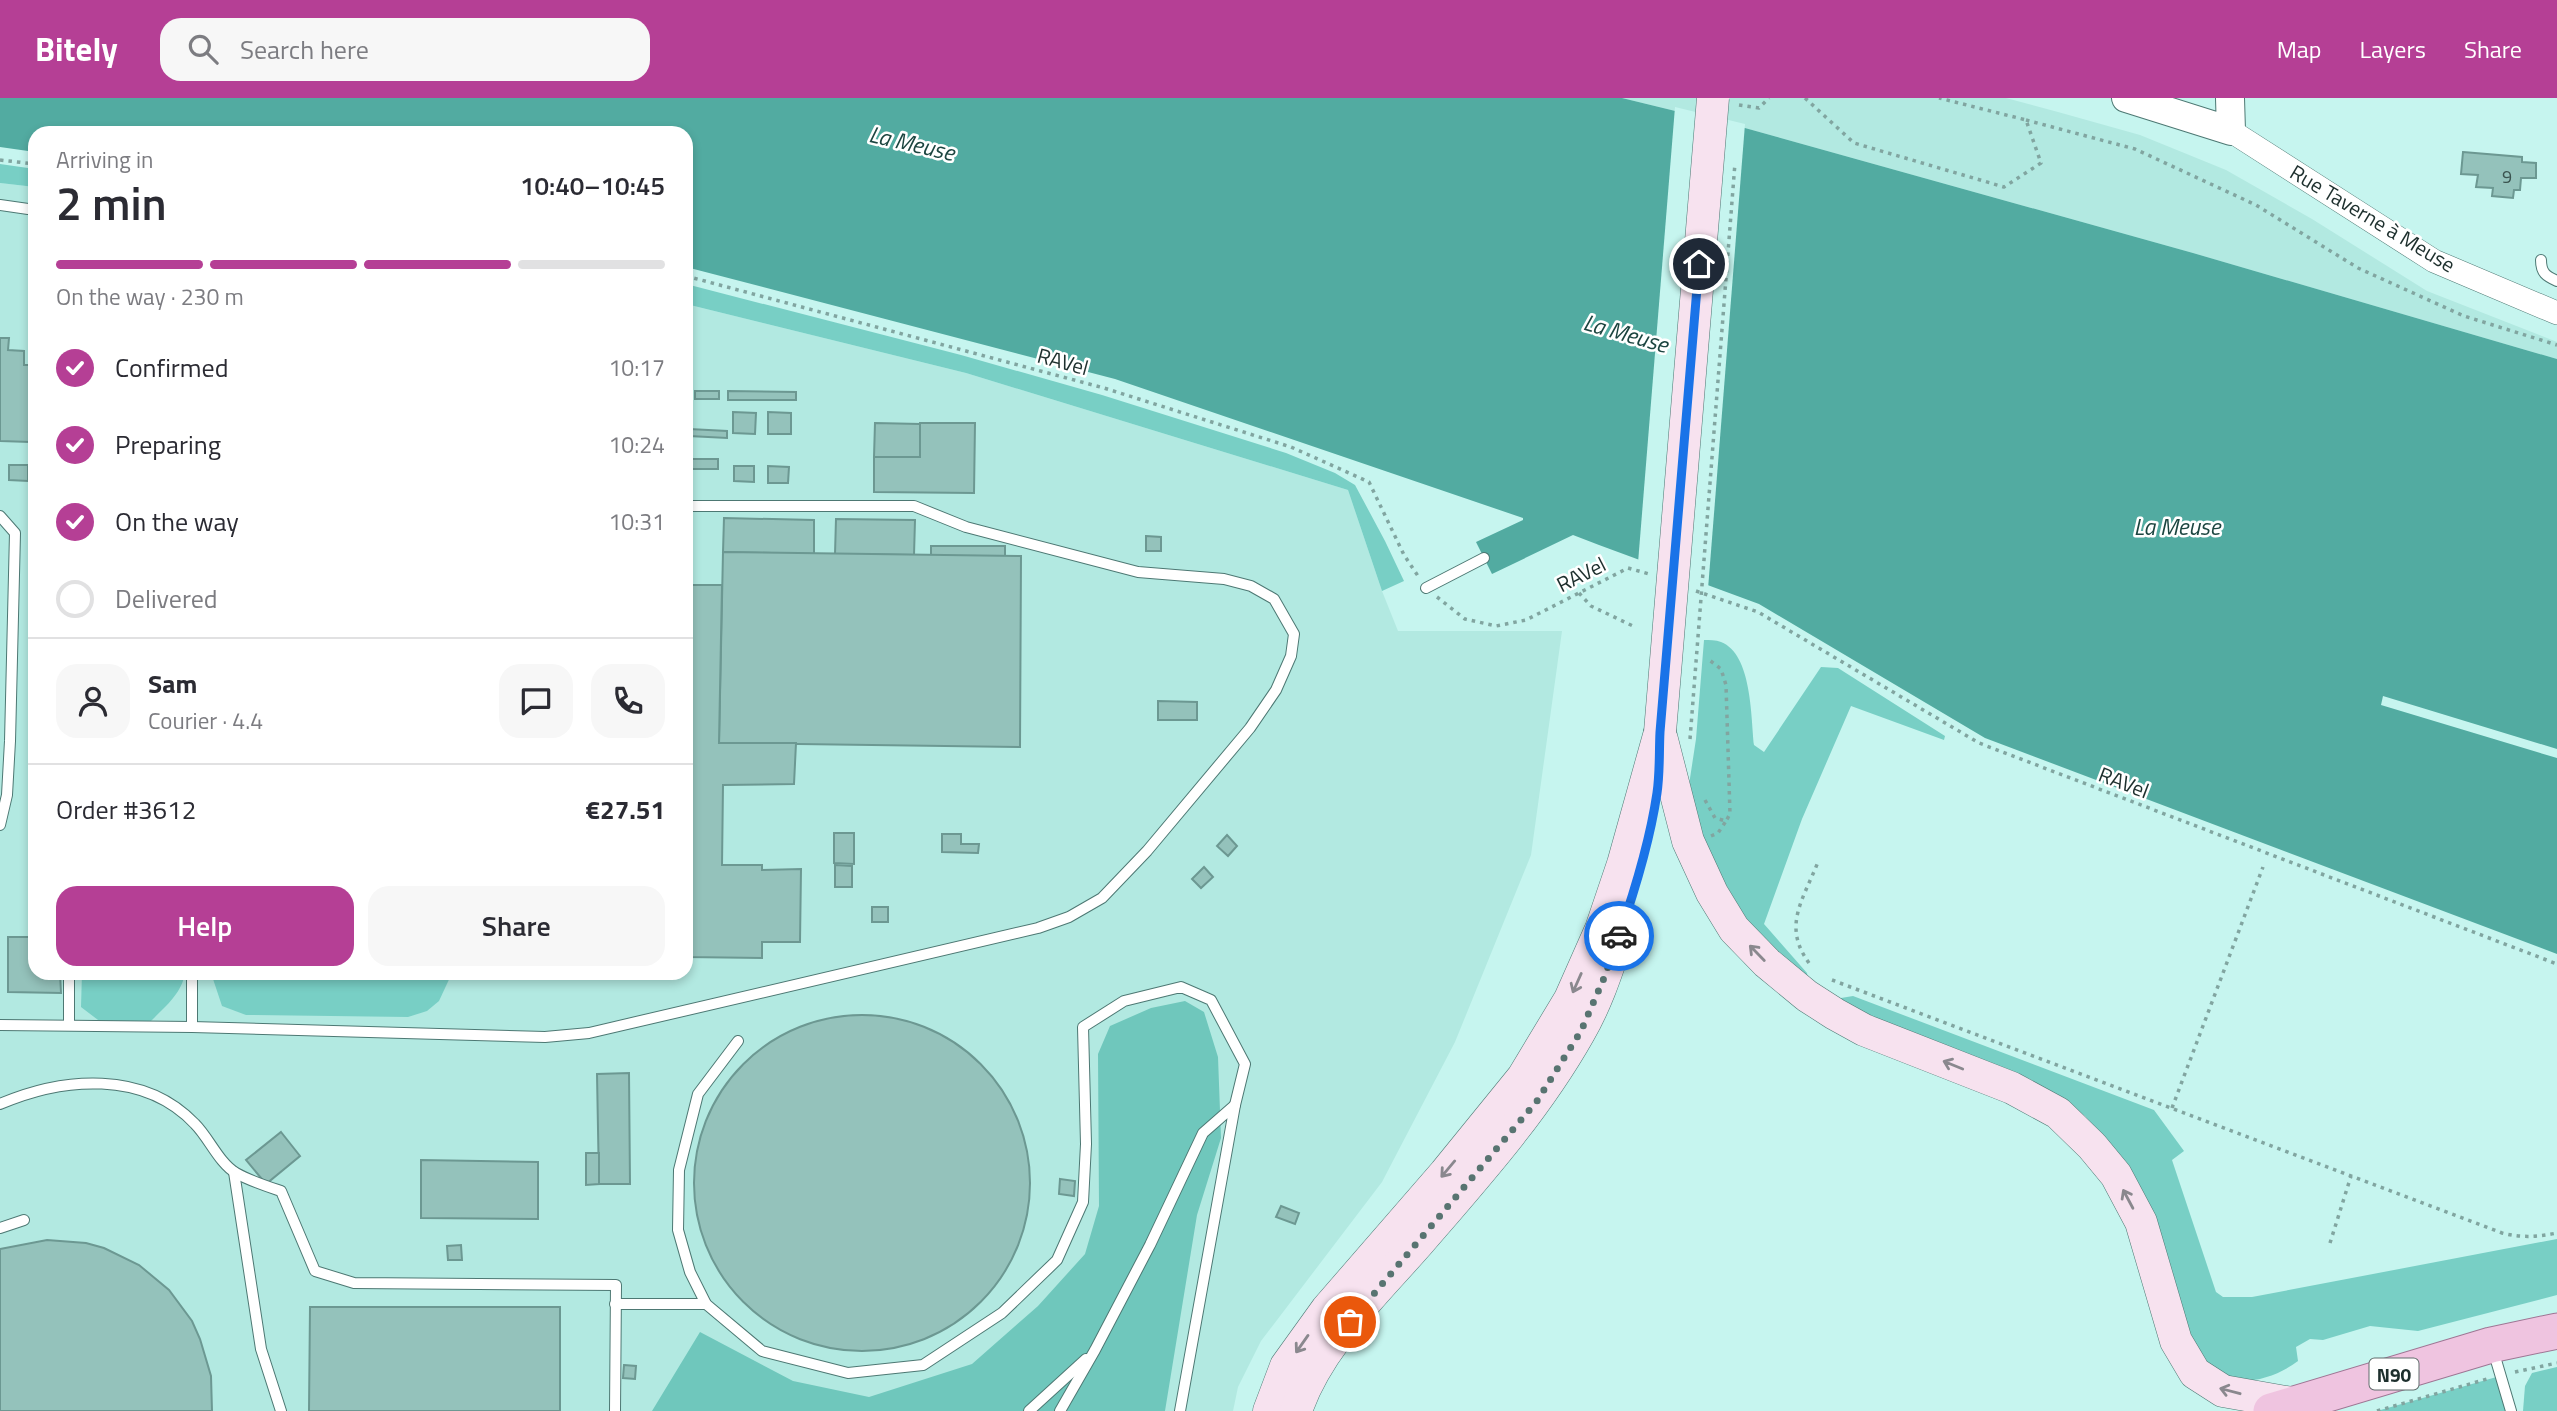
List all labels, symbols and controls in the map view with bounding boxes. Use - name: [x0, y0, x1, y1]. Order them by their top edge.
- search box: [160, 18, 650, 81]
- text: Bitely: [35, 24, 118, 74]
- icon: search: [184, 30, 222, 68]
- text: Search here: [240, 30, 369, 69]
- text: Map: [2277, 31, 2322, 67]
- text: Layers: [2360, 31, 2426, 67]
- text: Share: [2464, 31, 2522, 67]
- water label: La Meuse: [866, 116, 960, 170]
- text: Arriving in: [56, 142, 153, 177]
- street label: Rue Taverne à Meuse: [2284, 156, 2462, 280]
- house number: 9: [2502, 163, 2512, 190]
- text: 10:40–10:45: [520, 166, 665, 205]
- text: 2 min: [56, 168, 167, 238]
- pin: [1669, 234, 1729, 294]
- icon: home: [1680, 245, 1718, 283]
- text: On the way · 230 m: [56, 279, 244, 314]
- water label: La Meuse: [1579, 304, 1674, 362]
- street label: RAVel: [1034, 339, 1092, 383]
- text: Confirmed: [115, 348, 229, 387]
- icon: check: [56, 349, 94, 387]
- text: 10:17: [608, 350, 665, 385]
- text: Preparing: [115, 425, 221, 464]
- icon: check: [56, 426, 94, 464]
- text: 10:24: [608, 427, 665, 462]
- text: On the way: [115, 502, 239, 541]
- icon: check: [56, 503, 94, 541]
- text: 10:31: [608, 504, 665, 539]
- water label: La Meuse: [2134, 509, 2222, 544]
- street label: RAVel: [1551, 548, 1611, 600]
- text: Delivered: [115, 579, 218, 618]
- button: person: [56, 664, 130, 738]
- text: Sam: [148, 664, 197, 703]
- button: chat: [499, 664, 573, 738]
- button: phone: [591, 664, 665, 738]
- text: Courier · 4.4: [148, 703, 263, 738]
- street label: RAVel: [2094, 758, 2154, 806]
- text: Order #3612: [56, 790, 196, 829]
- text: €27.51: [586, 790, 665, 829]
- button: Help: [56, 886, 354, 966]
- button: Share: [368, 886, 665, 966]
- courier: [1584, 901, 1654, 971]
- icon: car: [1600, 917, 1638, 955]
- one-way arrow: [1749, 945, 1766, 962]
- one-way arrow: [1570, 972, 1583, 993]
- one-way arrow: [1942, 1057, 1964, 1070]
- one-way arrow: [1440, 1160, 1456, 1178]
- one-way arrow: [2121, 1189, 2135, 1209]
- pin: [1320, 1292, 1380, 1352]
- icon: bag: [1331, 1303, 1369, 1341]
- one-way arrow: [1295, 1334, 1309, 1353]
- road number: N90: [2370, 1358, 2418, 1390]
- one-way arrow: [2219, 1384, 2241, 1397]

